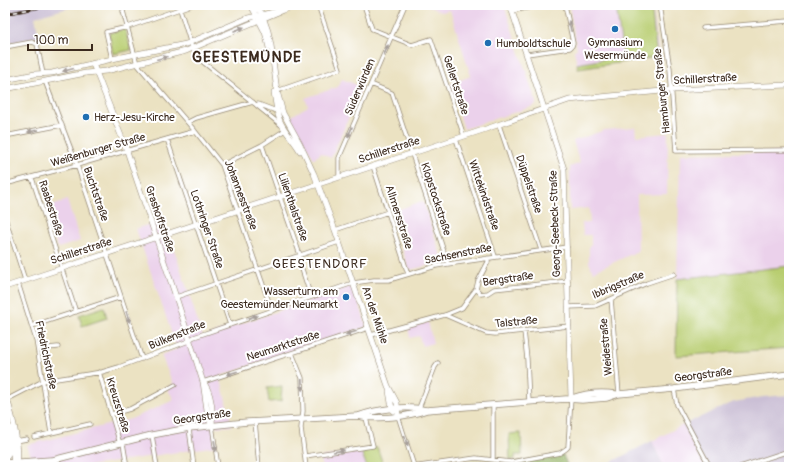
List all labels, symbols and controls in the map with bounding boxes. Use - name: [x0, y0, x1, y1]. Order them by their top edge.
- one-way arrow: [566, 20, 572, 32]
- marker: Gymnasium Wesermünde: [610, 24, 620, 34]
- scale bar: [28, 26, 92, 52]
- one-way arrow: [233, 26, 245, 32]
- text: 100 m: [34, 33, 69, 48]
- place label: Gymnasium Wesermünde: [584, 36, 646, 62]
- place label: Humboldtschule: [496, 37, 571, 50]
- marker: Humboldtschule: [483, 38, 493, 48]
- one-way arrow: [383, 44, 389, 55]
- street label: Hamburger Straße: [651, 47, 673, 134]
- district label: GEESTEMÜNDE: [192, 48, 302, 67]
- one-way arrow: [155, 54, 168, 60]
- street label: Gellertstraße: [440, 54, 472, 117]
- street label: Süderwürden: [342, 57, 378, 117]
- one-way arrow: [62, 67, 75, 73]
- street label: Schillerstraße: [673, 71, 738, 87]
- place label: Herz-Jesu-Kirche: [94, 111, 175, 124]
- marker: Herz-Jesu-Kirche: [81, 112, 91, 122]
- one-way arrow: [347, 127, 353, 138]
- one-way arrow: [27, 128, 40, 134]
- street label: Weißenburger Straße: [49, 130, 147, 170]
- street label: Schillerstraße: [357, 134, 422, 166]
- street label: Düppelstraße: [513, 153, 545, 215]
- street label: Johannesstraße: [222, 158, 260, 232]
- street label: Wittekindstraße: [466, 158, 502, 232]
- street label: Klopstockstraße: [418, 161, 454, 238]
- street label: Buchtstraße: [81, 165, 112, 223]
- street label: Georg-Seebeck-Straße: [547, 170, 563, 278]
- street label: Lilienthalstraße: [275, 171, 311, 243]
- street label: Raabestraße: [36, 179, 66, 238]
- street label: Allmersstraße: [383, 183, 416, 251]
- street label: Grashoffstraße: [143, 184, 178, 254]
- street label: Lothringer Straße: [187, 188, 227, 271]
- street label: Schillerstraße: [49, 235, 114, 267]
- street label: Sachsenstraße: [423, 241, 493, 267]
- district label: GEESTENDORF: [272, 256, 368, 272]
- street label: Ibbrigstraße: [590, 268, 646, 302]
- street label: Bergstraße: [482, 269, 535, 289]
- place label: Wasserturm am Geestemünder Neumarkt: [220, 285, 339, 311]
- street label: An der Mühle: [359, 285, 391, 346]
- marker: Wasserturm am Geestemünder Neumarkt: [341, 292, 351, 302]
- one-way arrow: [125, 311, 131, 323]
- one-way arrow: [247, 314, 259, 320]
- street label: Talstraße: [494, 314, 539, 330]
- street label: Bülkenstraße: [147, 317, 208, 352]
- street label: Weidestraße: [597, 317, 615, 376]
- street label: Friedrichstraße: [32, 320, 60, 391]
- street label: Neumarktstraße: [245, 328, 322, 364]
- one-way arrow: [344, 331, 356, 337]
- street label: Georgstraße: [673, 365, 733, 385]
- one-way arrow: [225, 370, 237, 376]
- street label: Kreuzstraße: [103, 376, 133, 435]
- one-way arrow: [299, 379, 305, 392]
- street label: Georgstraße: [172, 406, 232, 427]
- one-way arrow: [403, 435, 409, 447]
- one-way arrow: [212, 440, 218, 452]
- one-way arrow: [333, 448, 345, 454]

